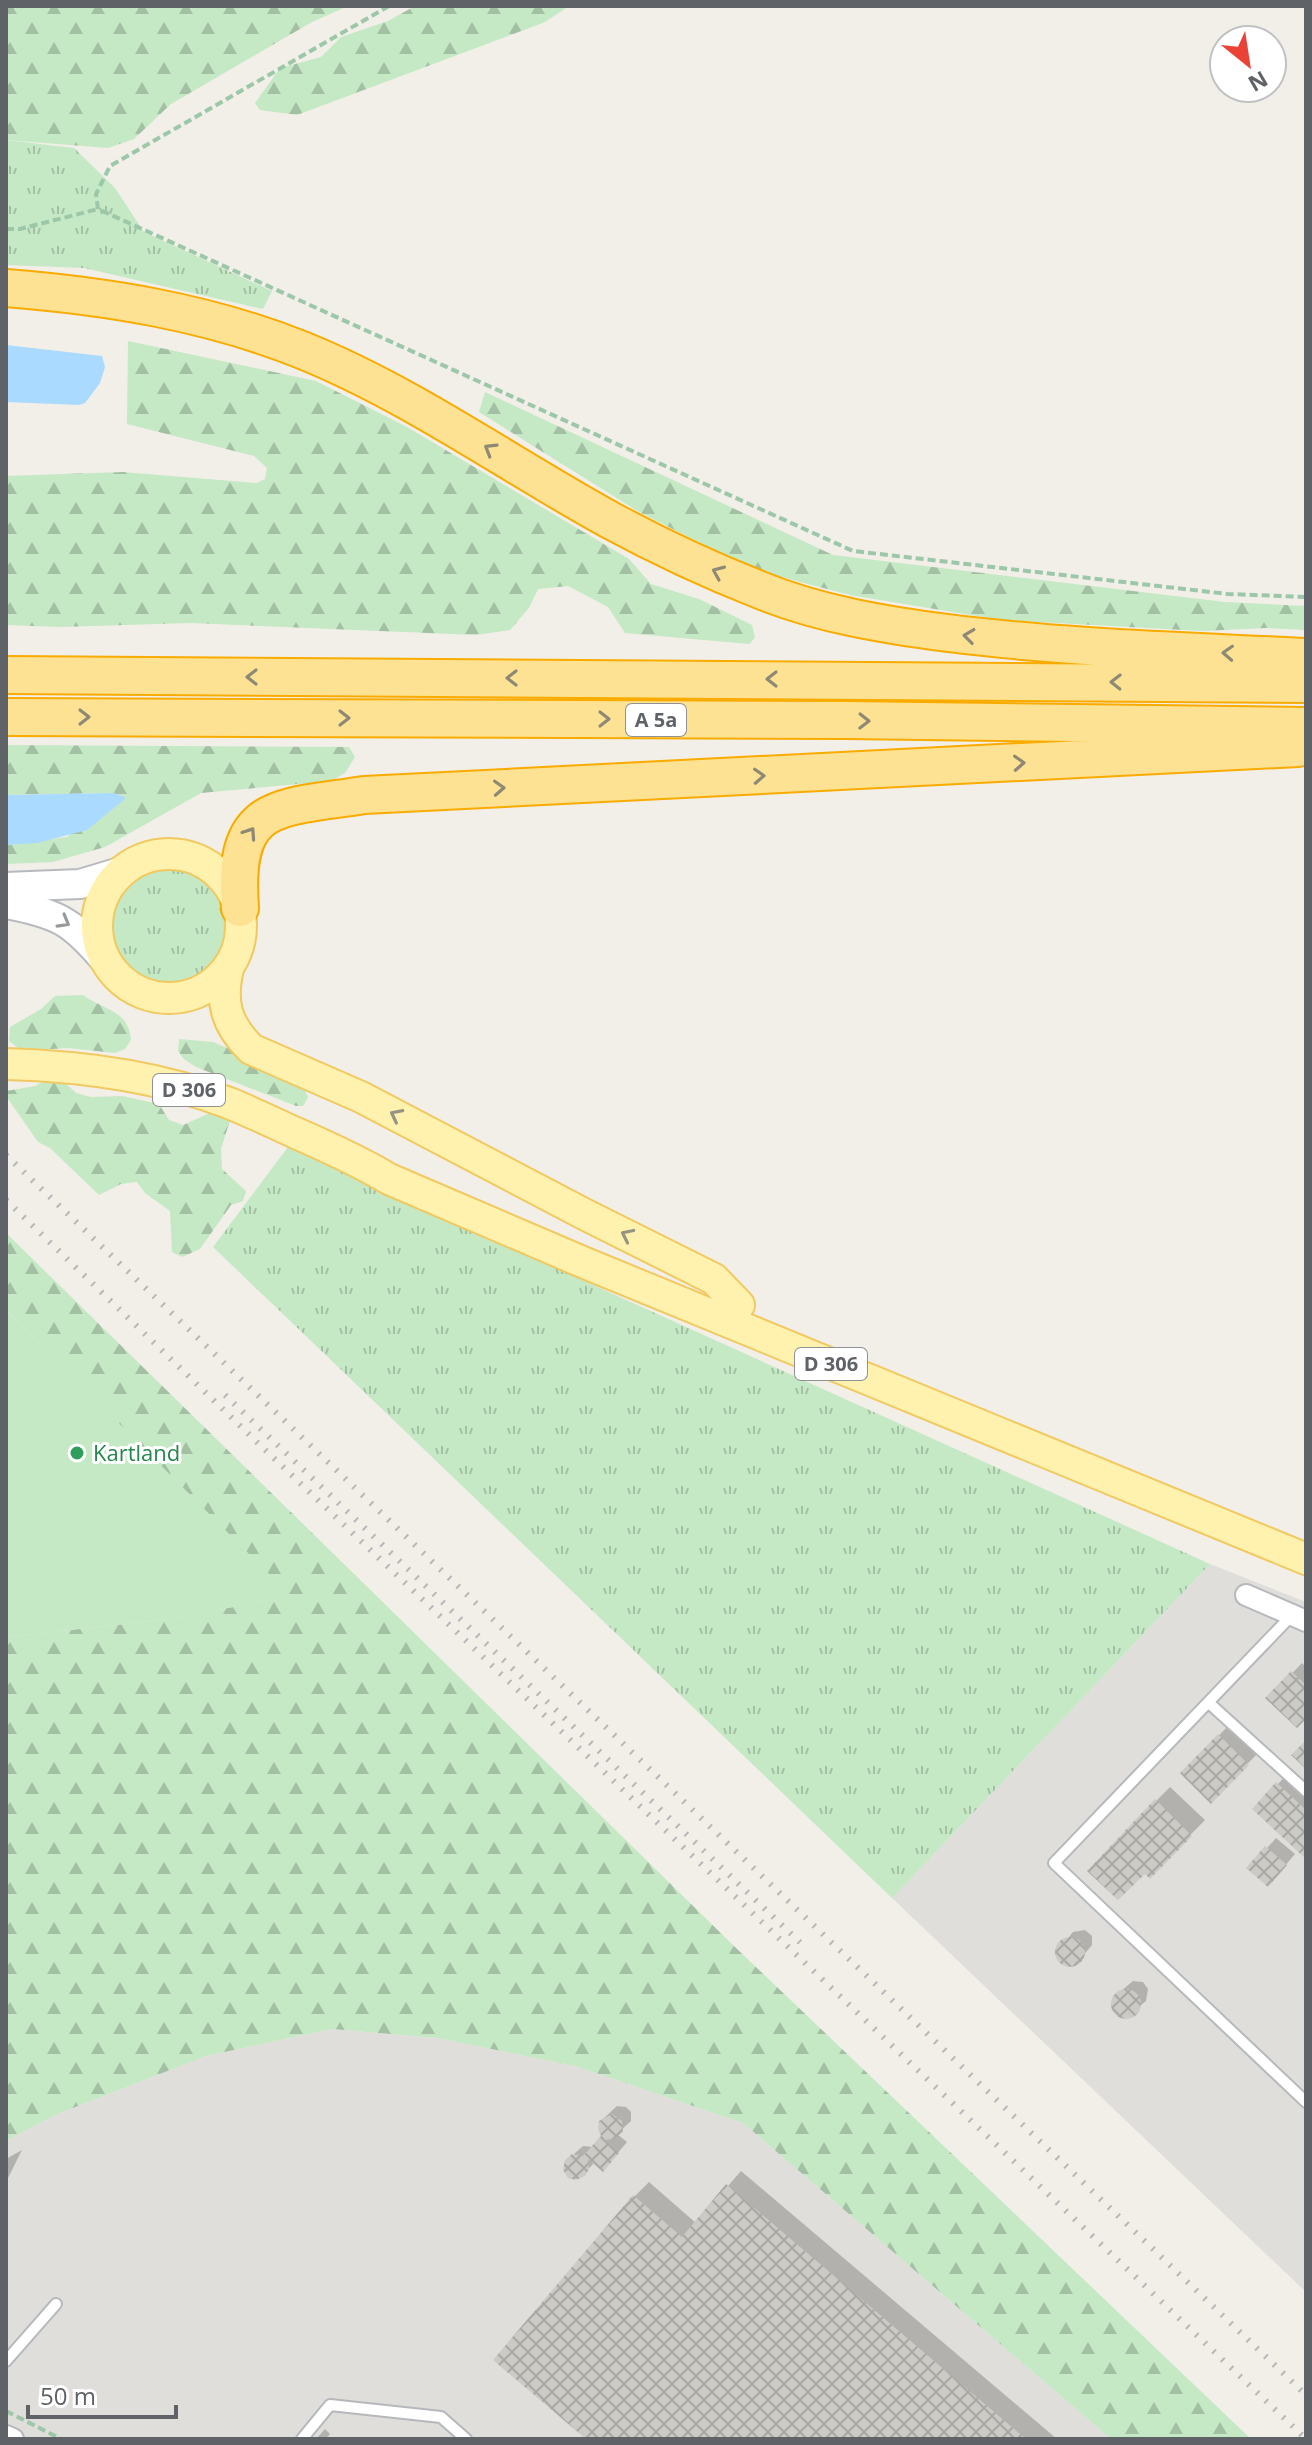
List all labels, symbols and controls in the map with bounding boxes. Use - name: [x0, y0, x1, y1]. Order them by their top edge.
- north arrow: [1208, 24, 1288, 104]
- text: N: [1243, 65, 1274, 100]
- one-way arrow: [484, 443, 498, 458]
- one-way arrow: [712, 566, 726, 582]
- one-way arrow: [962, 627, 975, 644]
- one-way arrow: [1221, 645, 1234, 662]
- one-way arrow: [245, 668, 258, 686]
- one-way arrow: [505, 669, 518, 687]
- one-way arrow: [765, 670, 778, 688]
- one-way arrow: [1109, 673, 1122, 691]
- road number: A 5a: [626, 704, 686, 736]
- one-way arrow: [78, 708, 91, 726]
- one-way arrow: [338, 709, 351, 727]
- one-way arrow: [598, 710, 611, 728]
- one-way arrow: [858, 712, 871, 730]
- one-way arrow: [1013, 755, 1025, 772]
- one-way arrow: [753, 768, 766, 785]
- one-way arrow: [493, 780, 506, 797]
- one-way arrow: [241, 828, 256, 842]
- one-way arrow: [55, 912, 70, 928]
- road number: D 306: [153, 1074, 225, 1106]
- one-way arrow: [390, 1109, 405, 1125]
- one-way arrow: [620, 1230, 635, 1245]
- road number: D 306: [795, 1348, 867, 1380]
- place label: Kartland: [93, 1437, 180, 1467]
- marker: Kartland: [68, 1444, 86, 1462]
- scale bar: [28, 2369, 176, 2419]
- text: 50 m: [40, 2379, 96, 2412]

